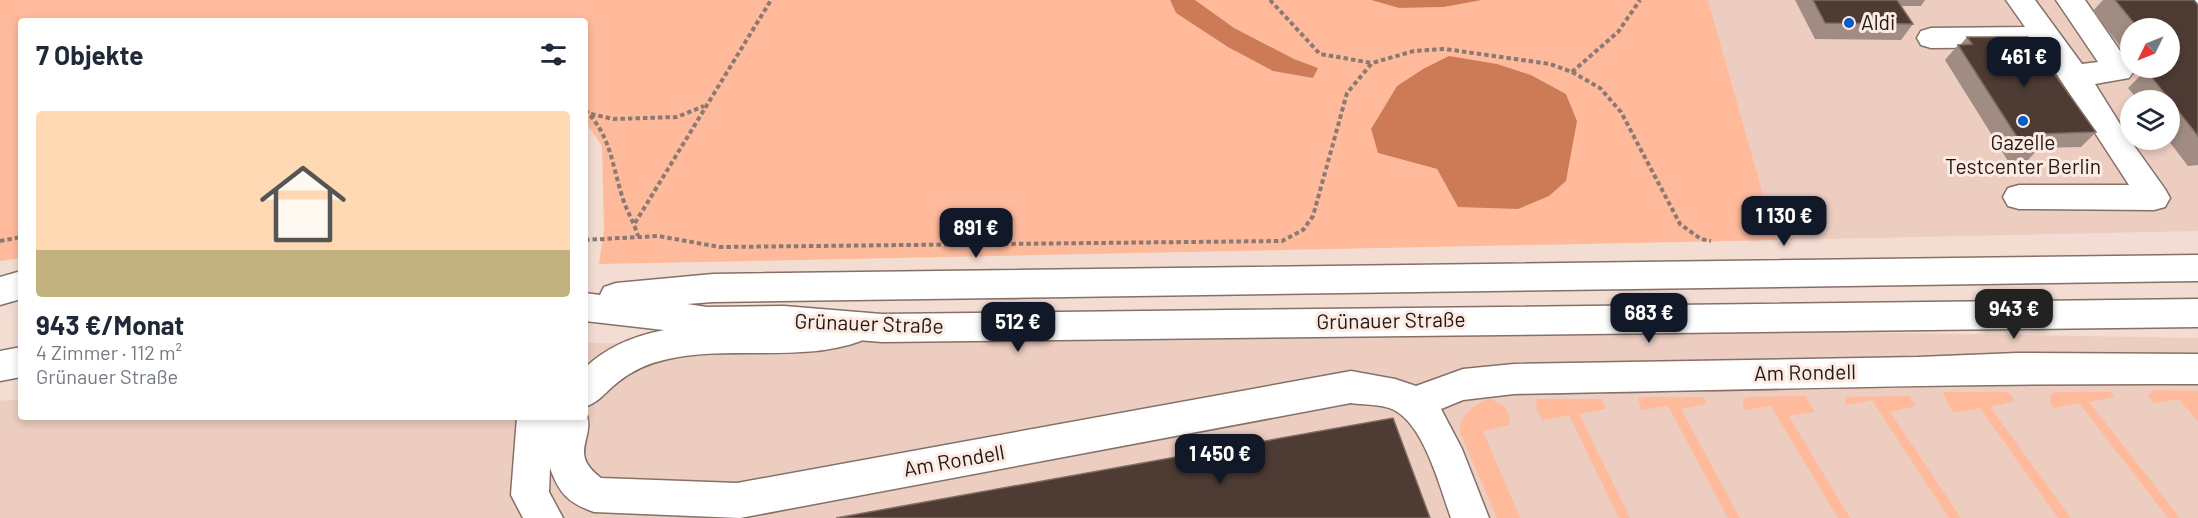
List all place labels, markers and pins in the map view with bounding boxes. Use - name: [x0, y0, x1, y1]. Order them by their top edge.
- place label: Aldi: [1861, 9, 1895, 34]
- marker: Aldi: [1842, 16, 1856, 30]
- pin: 461 €: [1982, 37, 2066, 88]
- marker: Gazelle Testcenter Berlin: [2016, 114, 2030, 128]
- place label: Gazelle Testcenter Berlin: [1945, 129, 2101, 178]
- pin: 1 130 €: [1729, 196, 1839, 247]
- pin: 891 €: [934, 208, 1018, 259]
- pin: 943 €: [1972, 289, 2056, 340]
- pin: 683 €: [1607, 293, 1691, 344]
- pin: 512 €: [976, 302, 1060, 353]
- pin: 1 450 €: [1165, 434, 1275, 485]

